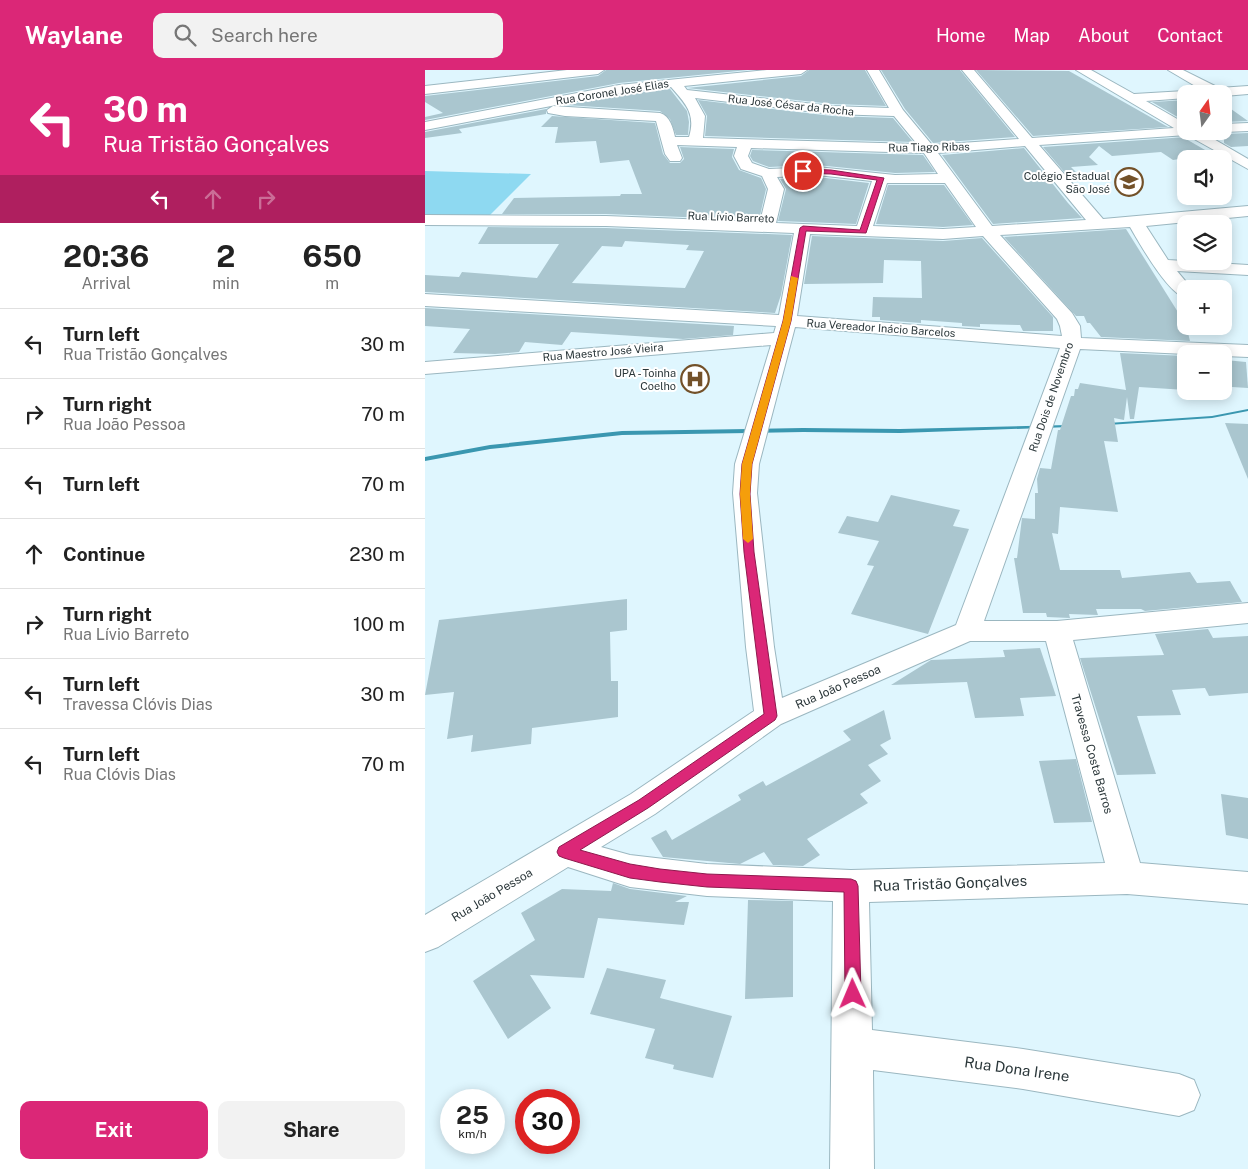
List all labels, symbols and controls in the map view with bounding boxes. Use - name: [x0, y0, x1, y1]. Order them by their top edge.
- search box: [153, 13, 503, 58]
- text: Waylane: [25, 21, 123, 49]
- icon: search: [171, 21, 199, 49]
- text: Search here: [211, 24, 318, 46]
- text: Home: [936, 25, 986, 46]
- text: Map: [1014, 25, 1050, 46]
- text: About: [1078, 25, 1129, 46]
- text: Contact: [1157, 25, 1223, 46]
- street label: Rua Coronel José Elias: [555, 77, 670, 107]
- north arrow: [1177, 85, 1233, 140]
- map controls: [1177, 85, 1232, 400]
- text: 30 m: [103, 89, 188, 130]
- icon: left: [20, 90, 85, 155]
- street label: Rua José César da Rocha: [727, 92, 855, 118]
- text: Rua Tristão Gonçalves: [103, 131, 329, 157]
- street label: Rua Tiago Ribas: [888, 140, 970, 154]
- pin: [782, 150, 824, 192]
- button: sound: [1177, 150, 1232, 205]
- icon: arrive: [789, 157, 817, 185]
- school or university icon: Colégio Estadual São José: [1114, 167, 1144, 197]
- place label: Colégio Estadual São José: [1024, 170, 1110, 195]
- icon: left: [146, 185, 174, 213]
- icon: ahead: [199, 185, 227, 213]
- icon: right: [252, 185, 280, 213]
- street label: Rua Lívio Barreto: [687, 209, 775, 225]
- button: layers: [1177, 215, 1232, 270]
- text: 20:36: [63, 238, 149, 274]
- text: 2: [216, 238, 235, 274]
- text: 650: [302, 238, 362, 274]
- text: Arrival: [81, 274, 131, 293]
- text: min: [212, 274, 239, 293]
- text: m: [325, 274, 339, 293]
- button: +: [1177, 280, 1232, 335]
- street label: Rua Vereador Inácio Barcelos: [806, 317, 956, 339]
- text: Turn left: [63, 323, 140, 345]
- icon: left: [20, 330, 48, 358]
- text: 30 m: [360, 333, 405, 355]
- street label: Rua Maestro José Vieira: [542, 341, 664, 363]
- street label: Rua Dois de Novembro: [1027, 341, 1075, 453]
- text: Rua Tristão Gonçalves: [63, 345, 228, 364]
- button: −: [1177, 345, 1232, 400]
- hospital icon: UPA - Toinha Coelho: [680, 364, 710, 394]
- place label: UPA - Toinha Coelho: [614, 367, 676, 392]
- text: Turn right: [63, 393, 152, 415]
- icon: right: [20, 400, 48, 428]
- text: 70 m: [361, 403, 405, 425]
- text: Rua João Pessoa: [63, 415, 186, 434]
- icon: left: [20, 470, 48, 498]
- text: Turn left: [63, 473, 140, 495]
- text: 70 m: [361, 473, 405, 495]
- icon: ahead: [20, 540, 48, 568]
- text: Continue: [63, 543, 145, 565]
- text: 230 m: [349, 543, 405, 565]
- text: Turn right: [63, 603, 152, 625]
- icon: right: [20, 610, 48, 638]
- text: 100 m: [353, 613, 405, 635]
- text: Rua Lívio Barreto: [63, 625, 189, 644]
- street label: Rua João Pessoa: [793, 662, 883, 712]
- text: Turn left: [63, 673, 140, 695]
- icon: left: [20, 680, 48, 708]
- text: 30 m: [360, 683, 405, 705]
- street label: Travessa Costa Barros: [1068, 693, 1116, 815]
- text: Travessa Clóvis Dias: [63, 695, 213, 714]
- text: Turn left: [63, 743, 140, 765]
- icon: left: [20, 750, 48, 778]
- text: 70 m: [361, 753, 405, 775]
- text: Rua Clóvis Dias: [63, 765, 176, 784]
- street label: Rua João Pessoa: [449, 865, 535, 925]
- street label: Rua Tristão Gonçalves: [873, 872, 1027, 894]
- position arrow: [826, 967, 878, 1019]
- street label: Rua Dona Irene: [963, 1053, 1071, 1085]
- speed limit sign: 30: [515, 1089, 580, 1154]
- text: 25: [456, 1100, 489, 1130]
- button: Exit: [20, 1101, 208, 1159]
- button: Share: [218, 1101, 405, 1159]
- text: km/h: [458, 1127, 487, 1141]

